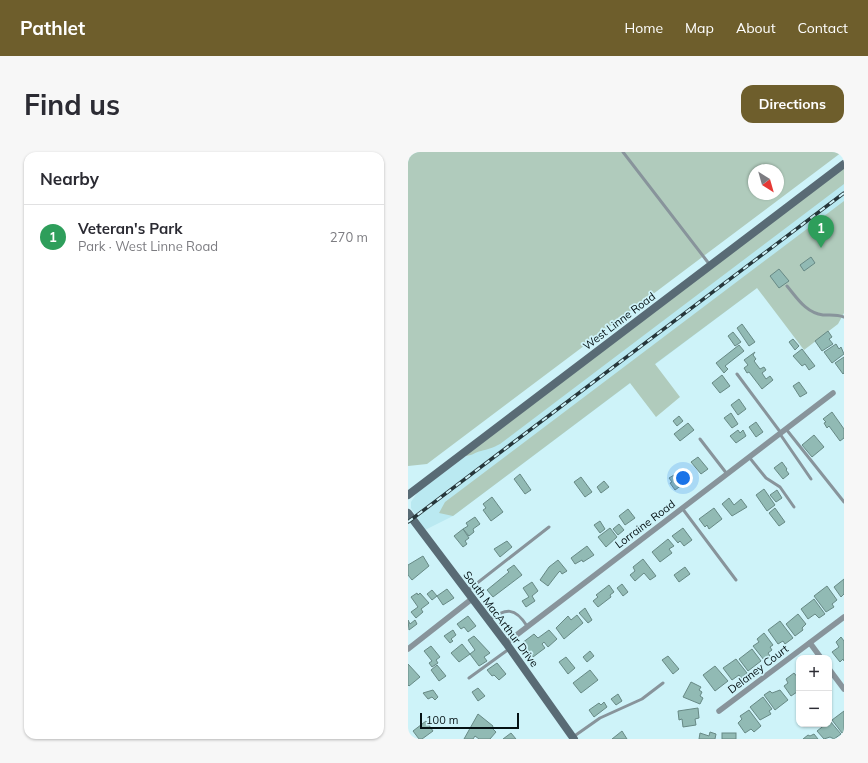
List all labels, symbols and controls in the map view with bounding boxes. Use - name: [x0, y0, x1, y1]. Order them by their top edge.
- text: Pathlet: [20, 16, 85, 40]
- text: Home: [624, 19, 663, 37]
- text: Map: [685, 19, 714, 37]
- text: About: [736, 19, 776, 37]
- text: Contact: [798, 19, 848, 37]
- button: Directions: [741, 85, 844, 123]
- text: Find us: [24, 87, 120, 122]
- north arrow: [748, 164, 784, 200]
- text: Nearby: [40, 168, 99, 189]
- pin: 1: [808, 215, 834, 248]
- text: Veteran's Park: [78, 219, 182, 238]
- text: 1: [49, 229, 57, 245]
- text: 270 m: [330, 229, 368, 245]
- text: Park · West Linne Road: [78, 238, 218, 254]
- street label: West Linne Road: [580, 289, 658, 353]
- your location: [673, 468, 693, 488]
- street label: Lorraine Road: [612, 497, 678, 551]
- street label: South MacArthur Drive: [460, 568, 542, 670]
- street label: Delaney Court: [725, 642, 791, 696]
- map controls: [796, 655, 832, 727]
- button: +: [796, 655, 832, 691]
- button: −: [796, 691, 832, 727]
- scale bar: [420, 711, 519, 730]
- text: 100 m: [426, 713, 458, 727]

